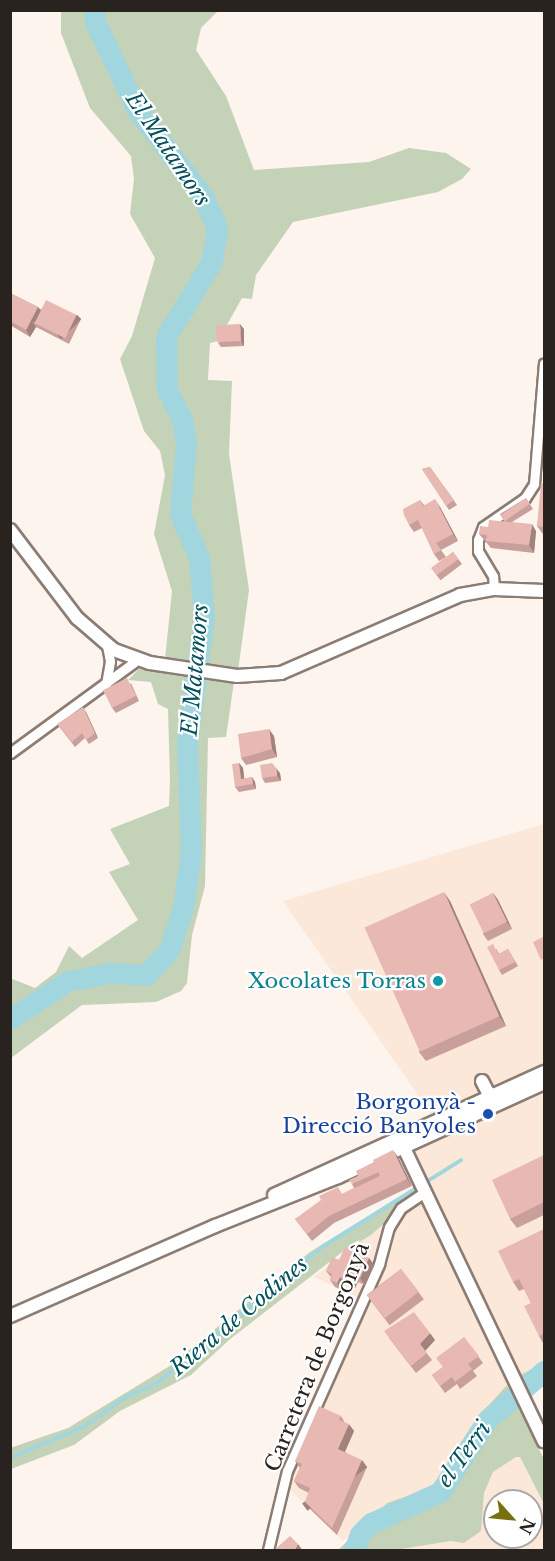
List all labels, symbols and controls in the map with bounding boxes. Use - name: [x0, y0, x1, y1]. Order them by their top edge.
- water label: El Matamors: [120, 86, 216, 212]
- water label: El Matamors: [176, 603, 214, 737]
- place label: Xocolates Torras: [247, 968, 426, 994]
- marker: Xocolates Torras: [431, 974, 445, 988]
- place label: Borgonyà - Direcció Banyoles: [282, 1089, 476, 1139]
- marker: Borgonyà - Direcció Banyoles: [481, 1107, 495, 1121]
- street label: Carretera de Borgonyà: [259, 1239, 375, 1475]
- water label: Riera de Codines: [165, 1251, 313, 1381]
- water label: el Terri: [431, 1416, 497, 1492]
- north arrow: [483, 1489, 543, 1549]
- text: N: [515, 1515, 540, 1538]

